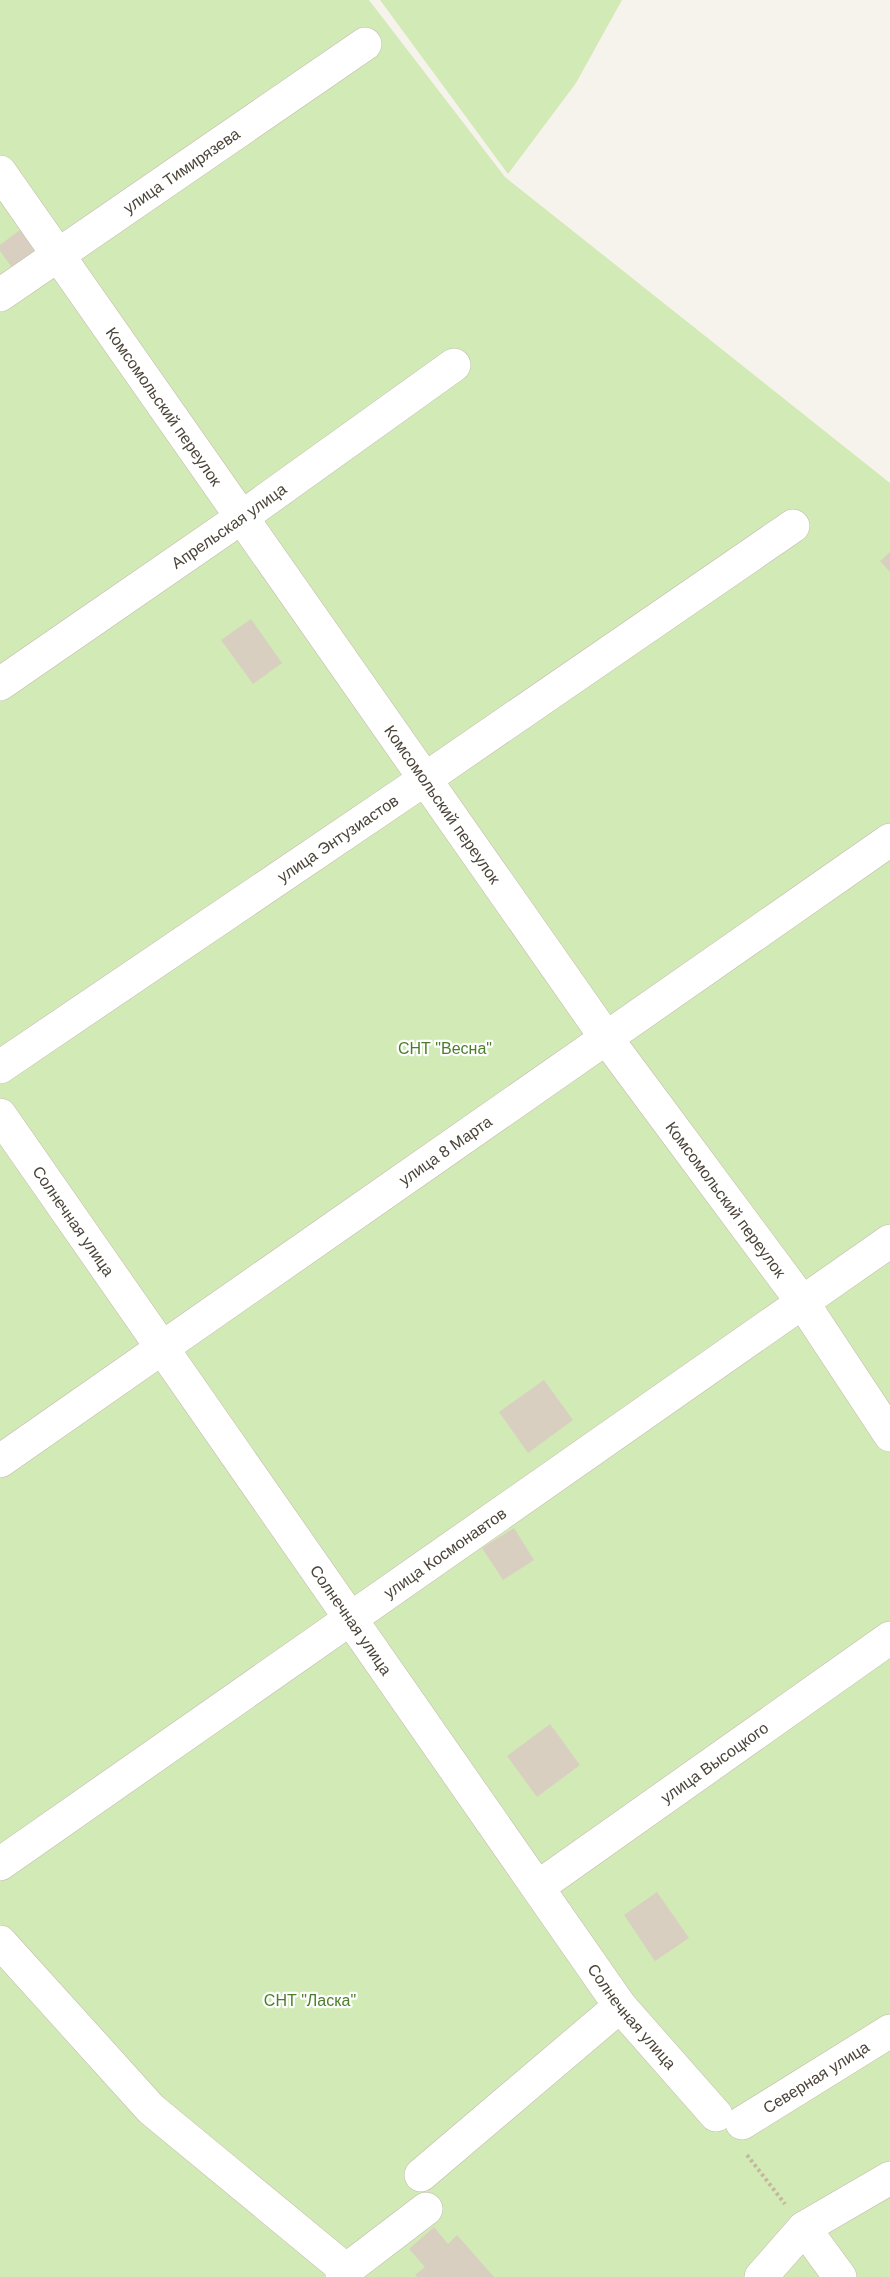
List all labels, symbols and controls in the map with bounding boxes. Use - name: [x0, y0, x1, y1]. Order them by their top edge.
- street label: улица Тимирязева: [120, 125, 243, 217]
- street label: Комсомольский переулок: [102, 324, 225, 490]
- street label: Апрельская улица: [168, 480, 289, 572]
- street label: Комсомольский переулок: [381, 722, 504, 888]
- street label: улица Энтузиастов: [274, 792, 402, 885]
- park label: СНТ "Весна": [398, 1040, 492, 1057]
- street label: улица 8 Марта: [396, 1113, 495, 1189]
- street label: Комсомольский переулок: [662, 1119, 789, 1281]
- street label: Солнечная улица: [29, 1163, 117, 1279]
- street label: улица Космонавтов: [381, 1504, 509, 1602]
- street label: Солнечная улица: [307, 1562, 395, 1678]
- street label: улица Высоцкого: [658, 1719, 772, 1806]
- street label: Солнечная улица: [584, 1961, 679, 2072]
- park label: СНТ "Ласка": [264, 1992, 356, 2009]
- street label: Северная улица: [760, 2038, 872, 2117]

